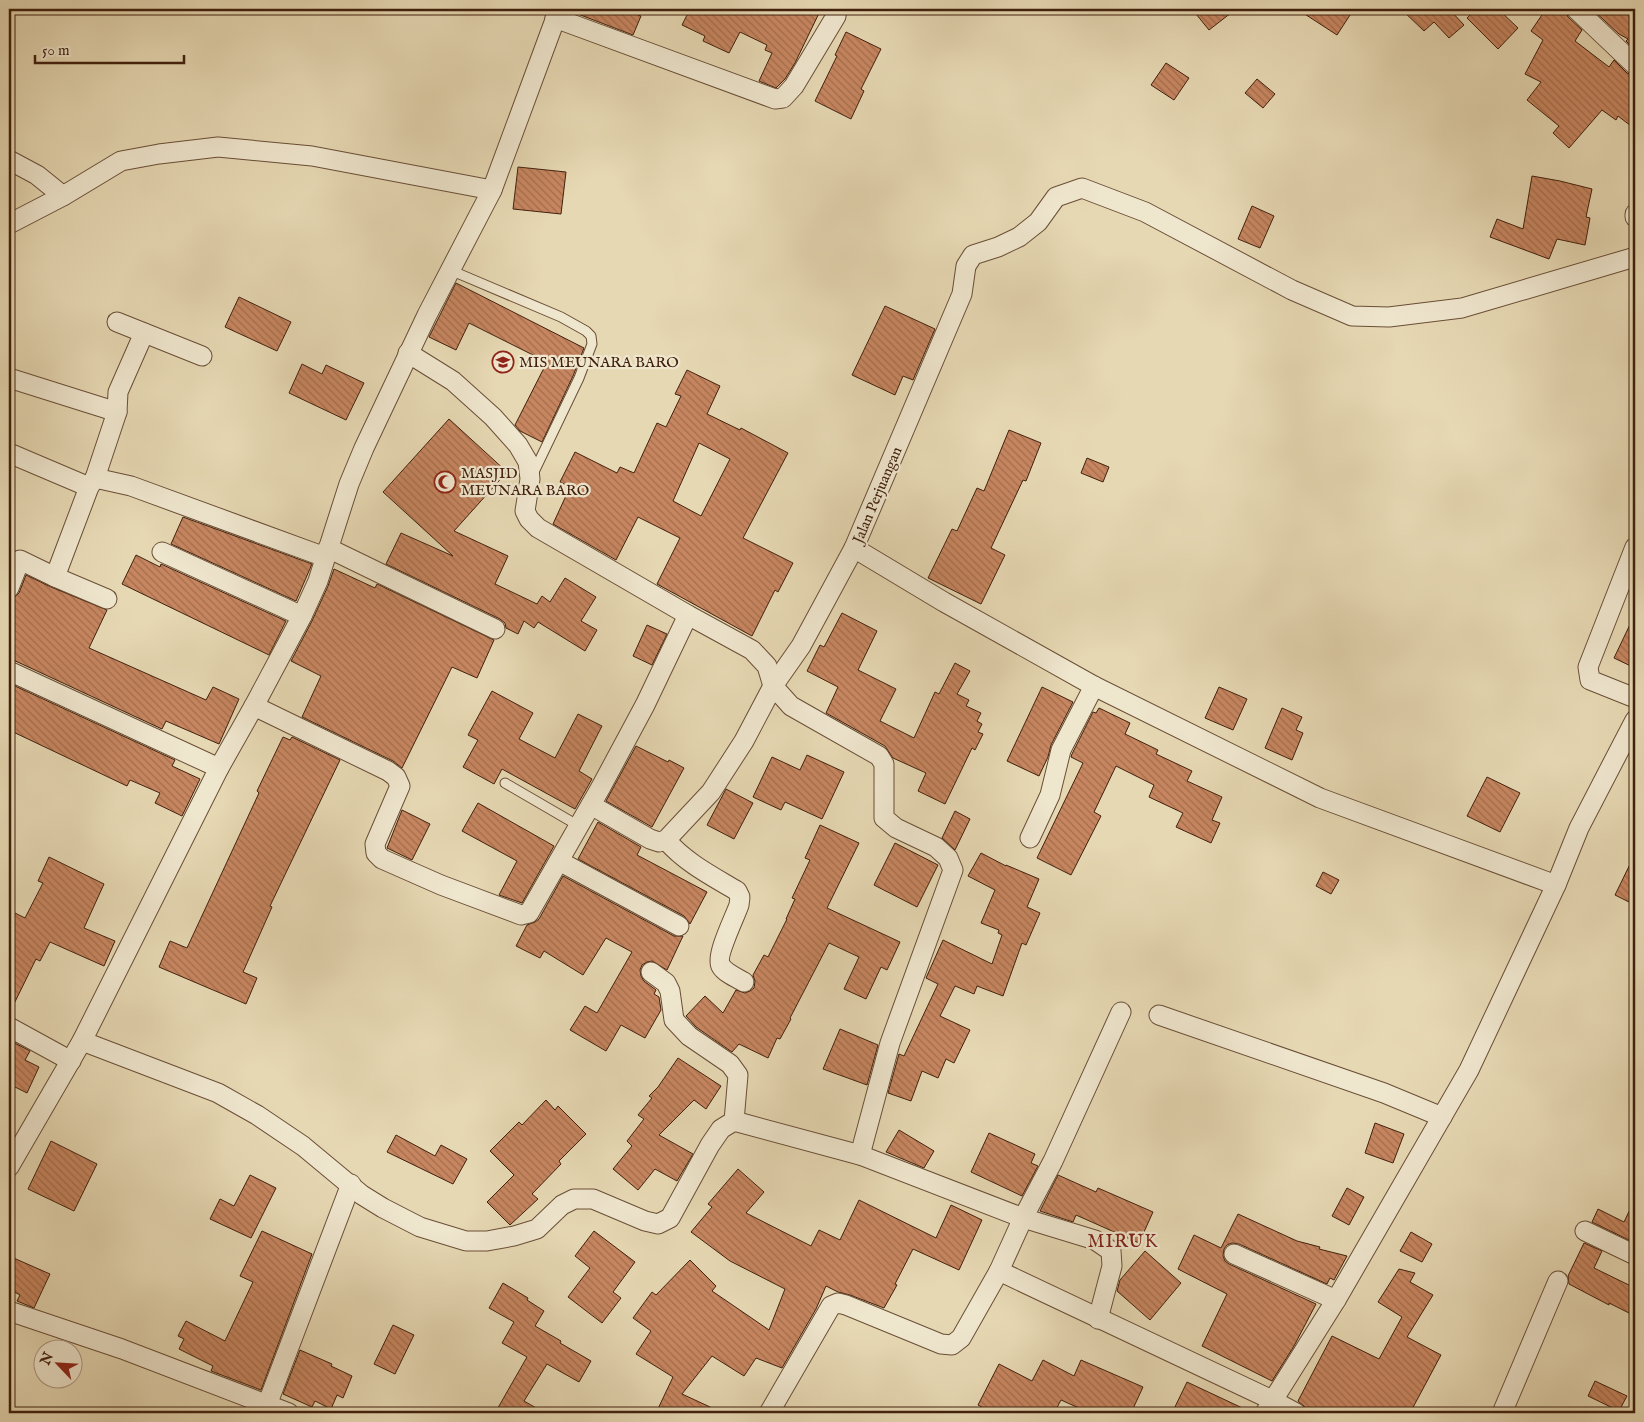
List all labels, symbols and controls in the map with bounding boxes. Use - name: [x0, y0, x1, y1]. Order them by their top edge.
- scale bar: [35, 32, 184, 64]
- text: 50 m: [42, 41, 70, 60]
- school or university icon: MIS MEUNARA BARO: [491, 350, 515, 374]
- place label: MIS MEUNARA BARO: [519, 353, 679, 372]
- street label: Jalan Perjuangan: [848, 444, 906, 548]
- place label: MASJID MEUNARA BARO: [461, 464, 589, 500]
- mosque icon: MASJID MEUNARA BARO: [433, 470, 457, 494]
- district label: MIRUK: [1088, 1231, 1158, 1254]
- north arrow: [32, 1340, 82, 1390]
- text: N: [36, 1350, 58, 1369]

